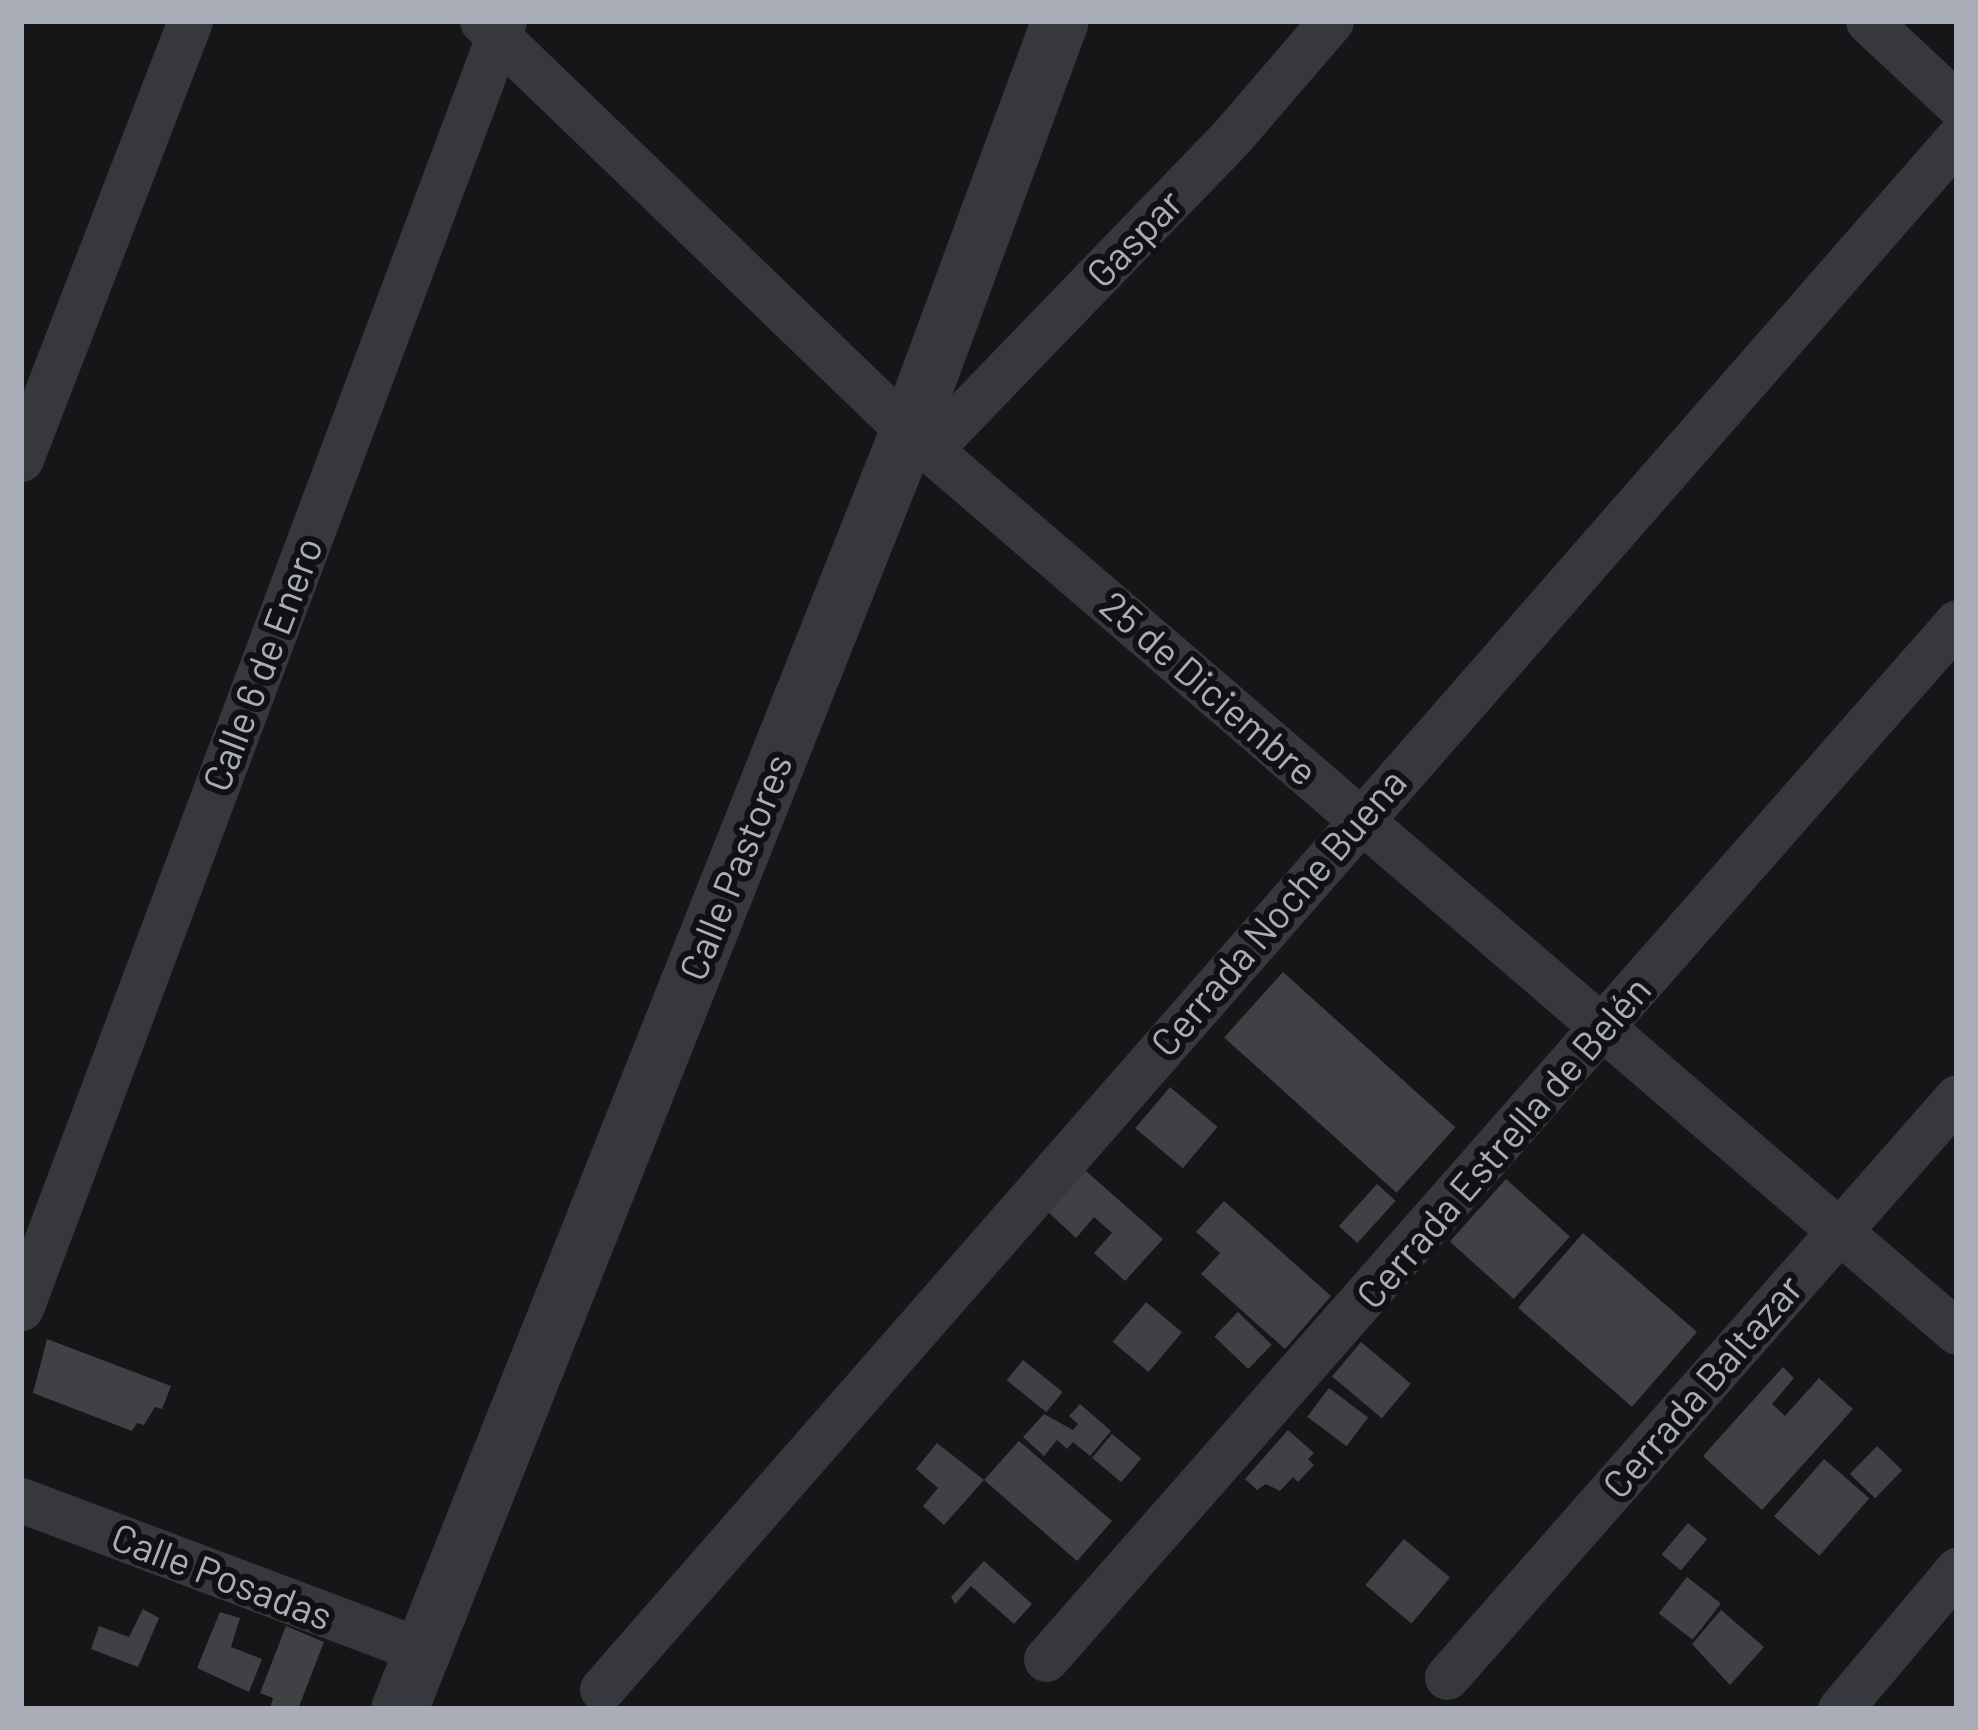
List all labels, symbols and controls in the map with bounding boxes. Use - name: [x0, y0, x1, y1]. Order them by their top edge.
- street label: Gaspar: [1076, 179, 1192, 297]
- street label: Calle 6 de Enero: [192, 531, 332, 797]
- street label: 25 de Diciembre: [1091, 581, 1327, 795]
- street label: Calle Pastores: [668, 747, 802, 987]
- street label: Cerrada Noche Buena: [1140, 759, 1416, 1065]
- street label: Cerrada Estrella de Belén: [1346, 966, 1660, 1318]
- street label: Cerrada Baltazar: [1592, 1265, 1812, 1507]
- street label: Calle Posadas: [105, 1513, 339, 1639]

